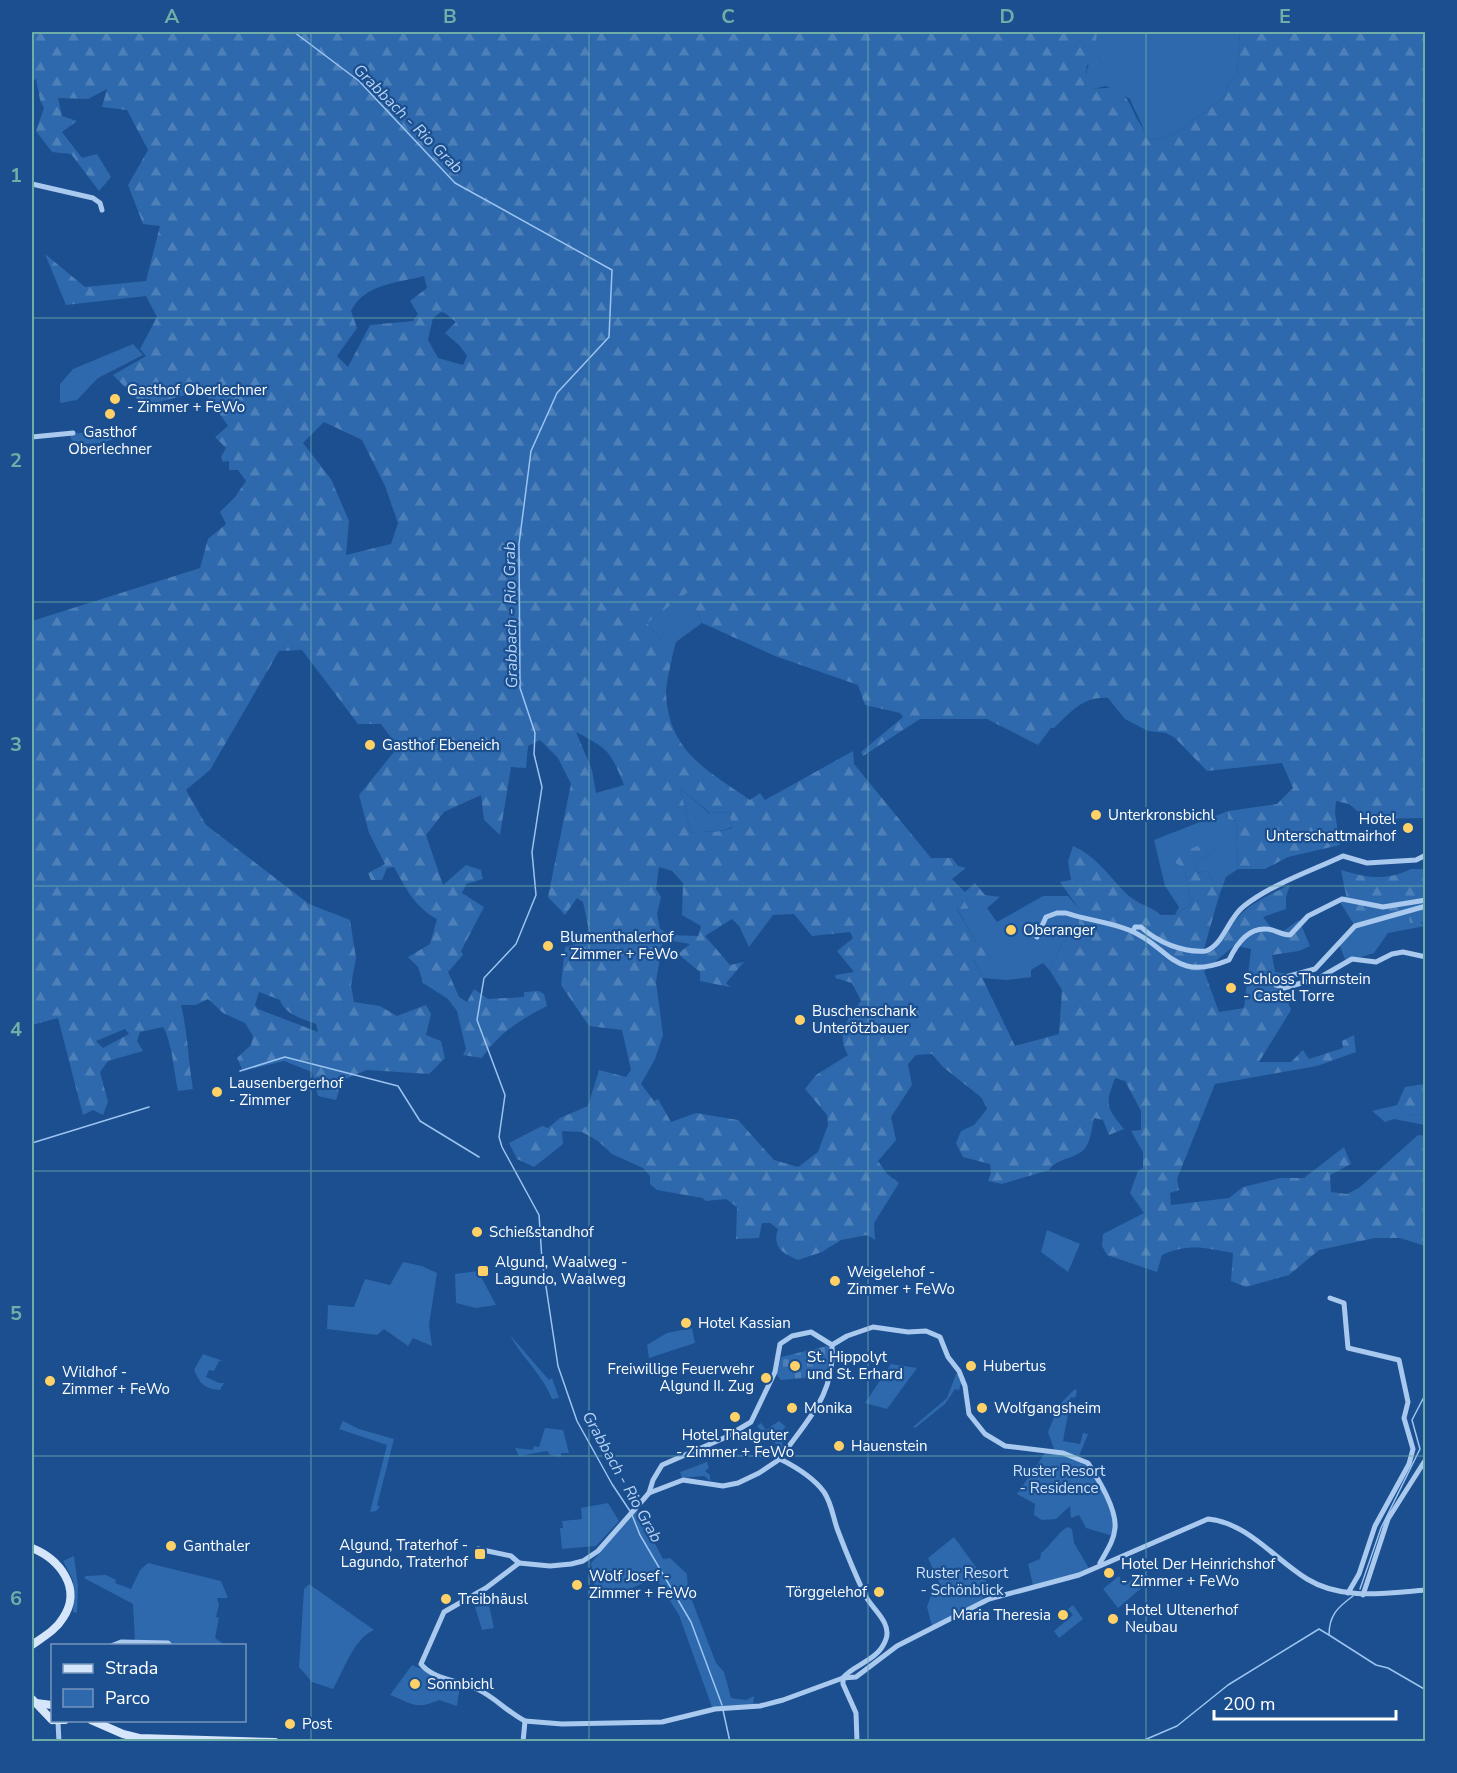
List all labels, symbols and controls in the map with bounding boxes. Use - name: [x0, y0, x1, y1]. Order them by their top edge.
- text: A: [165, 3, 180, 30]
- text: B: [443, 3, 457, 30]
- text: C: [721, 3, 735, 30]
- text: D: [999, 3, 1015, 30]
- text: E: [1279, 3, 1291, 30]
- water label: Grabbach - Rio Grab: [348, 59, 468, 179]
- text: 1: [10, 162, 22, 189]
- place label: Gasthof Oberlechner - Zimmer + FeWo: [127, 380, 268, 417]
- marker: Gasthof Oberlechner - Zimmer + FeWo: [108, 392, 122, 406]
- marker: Gasthof Oberlechner: [103, 407, 117, 421]
- place label: Gasthof Oberlechner: [68, 422, 152, 459]
- text: 2: [10, 447, 22, 474]
- water label: Grabbach - Rio Grab: [499, 541, 523, 689]
- text: 3: [10, 731, 22, 758]
- place label: Gasthof Ebeneich: [382, 735, 500, 755]
- marker: Gasthof Ebeneich: [363, 738, 377, 752]
- place label: Unterkronsbichl: [1108, 805, 1216, 825]
- marker: Unterkronsbichl: [1089, 808, 1103, 822]
- place label: Hotel Unterschattmairhof: [1266, 809, 1397, 846]
- marker: Hotel Unterschattmairhof: [1401, 821, 1415, 835]
- place label: Oberanger: [1023, 920, 1096, 940]
- marker: Oberanger: [1004, 923, 1018, 937]
- place label: Blumenthalerhof - Zimmer + FeWo: [560, 927, 678, 964]
- marker: Blumenthalerhof - Zimmer + FeWo: [541, 939, 555, 953]
- place label: Schloss Thurnstein - Castel Torre: [1243, 969, 1371, 1006]
- marker: Schloss Thurnstein - Castel Torre: [1224, 981, 1238, 995]
- place label: Buschenschank Unterötzbauer: [812, 1001, 917, 1038]
- marker: Buschenschank Unterötzbauer: [793, 1013, 807, 1027]
- text: 4: [10, 1016, 22, 1043]
- place label: Lausenbergerhof - Zimmer: [229, 1073, 344, 1110]
- marker: Lausenbergerhof - Zimmer: [210, 1085, 224, 1099]
- place label: Schießstandhof: [489, 1222, 595, 1242]
- marker: Schießstandhof: [470, 1225, 484, 1239]
- place label: Algund, Waalweg - Lagundo, Waalweg: [495, 1252, 627, 1289]
- place label: Weigelehof - Zimmer + FeWo: [847, 1262, 955, 1299]
- marker: Algund, Waalweg - Lagundo, Waalweg: [476, 1264, 490, 1278]
- marker: Weigelehof - Zimmer + FeWo: [828, 1274, 842, 1288]
- text: 5: [10, 1300, 22, 1327]
- place label: Hotel Kassian: [698, 1313, 791, 1333]
- marker: Hotel Kassian: [679, 1316, 693, 1330]
- place label: St. Hippolyt und St. Erhard: [807, 1347, 903, 1384]
- place label: Hubertus: [983, 1356, 1046, 1376]
- place label: Freiwillige Feuerwehr Algund II. Zug: [608, 1359, 755, 1396]
- marker: St. Hippolyt und St. Erhard: [788, 1359, 802, 1373]
- marker: Hubertus: [964, 1359, 978, 1373]
- place label: Wildhof - Zimmer + FeWo: [62, 1362, 170, 1399]
- marker: Freiwillige Feuerwehr Algund II. Zug: [759, 1371, 773, 1385]
- marker: Wildhof - Zimmer + FeWo: [43, 1374, 57, 1388]
- place label: Monika: [804, 1398, 853, 1418]
- place label: Wolfgangsheim: [994, 1398, 1101, 1418]
- marker: Monika: [785, 1401, 799, 1415]
- marker: Wolfgangsheim: [975, 1401, 989, 1415]
- water label: Grabbach - Rio Grab: [577, 1407, 667, 1547]
- marker: Hotel Thalguter - Zimmer + FeWo: [728, 1410, 742, 1424]
- place label: Hotel Thalguter - Zimmer + FeWo: [676, 1425, 794, 1462]
- place label: Hauenstein: [851, 1436, 928, 1456]
- marker: Hauenstein: [832, 1439, 846, 1453]
- park label: Ruster Resort - Residence: [1013, 1461, 1106, 1498]
- place label: Algund, Traterhof - Lagundo, Traterhof: [339, 1535, 469, 1572]
- place label: Ganthaler: [183, 1536, 250, 1556]
- marker: Ganthaler: [164, 1539, 178, 1553]
- marker: Algund, Traterhof - Lagundo, Traterhof: [473, 1547, 487, 1561]
- place label: Hotel Der Heinrichshof - Zimmer + FeWo: [1121, 1554, 1276, 1591]
- park label: Ruster Resort - Schönblick: [916, 1563, 1009, 1600]
- place label: Wolf Josef - Zimmer + FeWo: [589, 1566, 697, 1603]
- marker: Hotel Der Heinrichshof - Zimmer + FeWo: [1102, 1566, 1116, 1580]
- marker: Wolf Josef - Zimmer + FeWo: [570, 1578, 584, 1592]
- place label: Törggelehof: [786, 1582, 868, 1602]
- text: 6: [10, 1585, 22, 1612]
- marker: Törggelehof: [872, 1585, 886, 1599]
- place label: Treibhäusl: [458, 1589, 528, 1609]
- marker: Treibhäusl: [439, 1592, 453, 1606]
- place label: Hotel Ultenerhof Neubau: [1125, 1600, 1239, 1637]
- place label: Maria Theresia: [952, 1605, 1051, 1625]
- marker: Maria Theresia: [1056, 1608, 1070, 1622]
- marker: Hotel Ultenerhof Neubau: [1106, 1612, 1120, 1626]
- legend: [51, 1644, 246, 1722]
- text: Strada: [105, 1656, 158, 1680]
- place label: Sonnbichl: [427, 1674, 494, 1694]
- marker: Sonnbichl: [408, 1677, 422, 1691]
- scale bar: [1214, 1683, 1396, 1721]
- text: Parco: [105, 1686, 150, 1710]
- text: 200 m: [1223, 1692, 1275, 1716]
- place label: Post: [302, 1714, 333, 1734]
- marker: Post: [283, 1717, 297, 1731]

